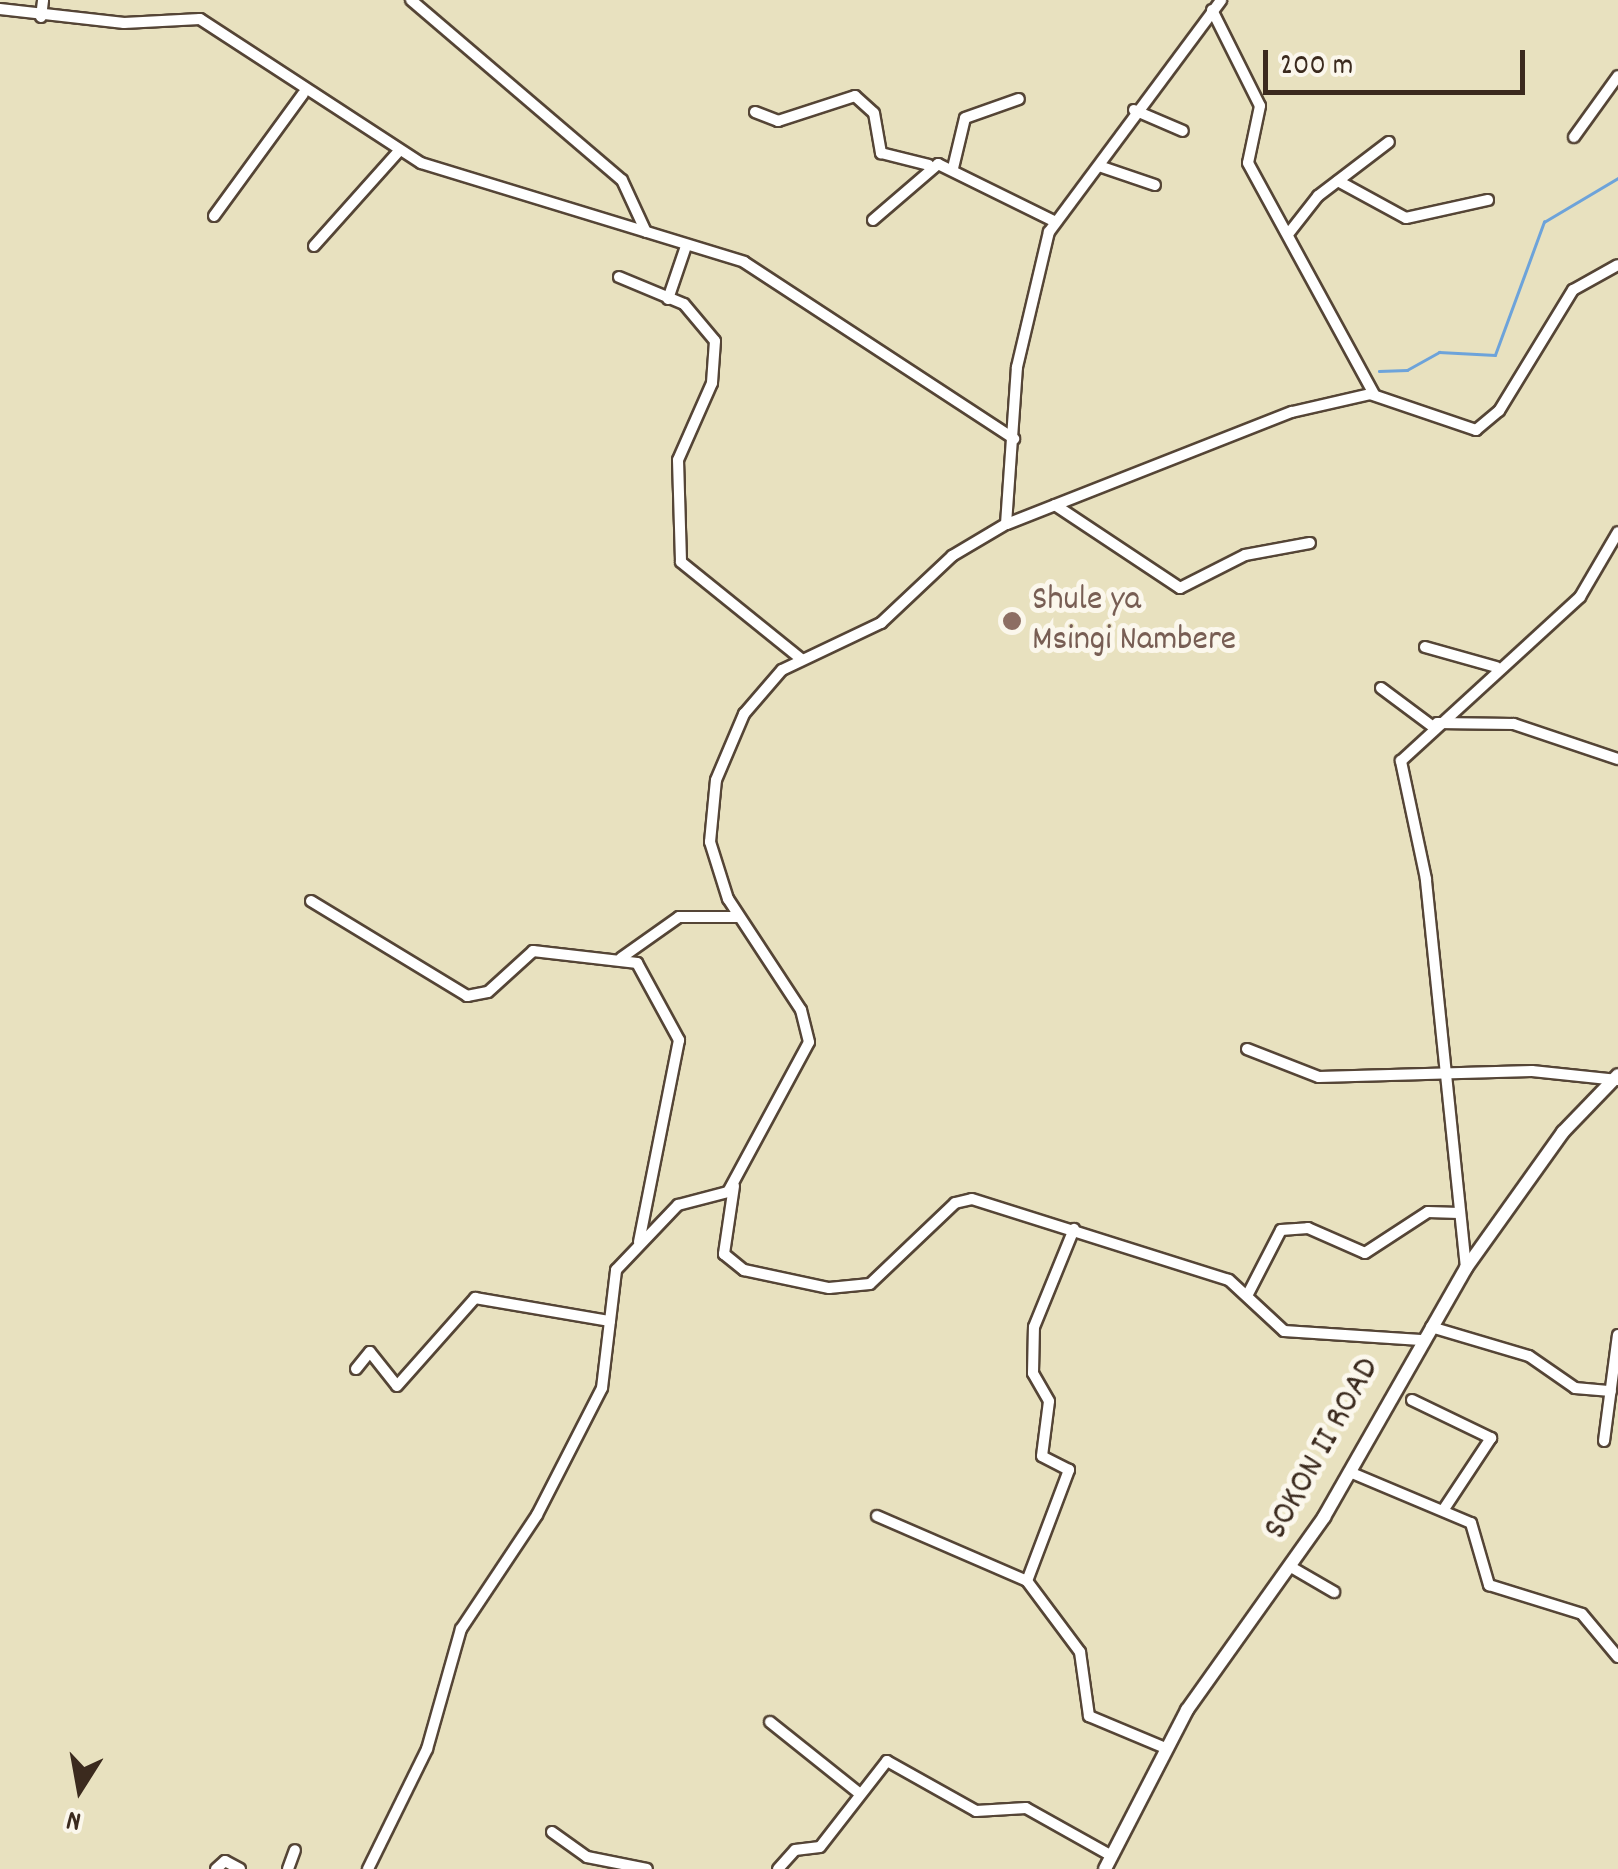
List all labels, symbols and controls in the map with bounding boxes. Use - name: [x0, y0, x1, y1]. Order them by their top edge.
- scale bar: [1268, 30, 1530, 92]
- text: 200 m: [1280, 46, 1353, 89]
- place label: Shule ya Msingi Nambere: [1032, 580, 1236, 662]
- marker: Shule ya Msingi Nambere: [1001, 610, 1023, 632]
- street label: SOKON II ROAD: [1256, 1351, 1390, 1547]
- north arrow: [30, 1739, 130, 1839]
- text: N: [64, 1797, 85, 1839]

